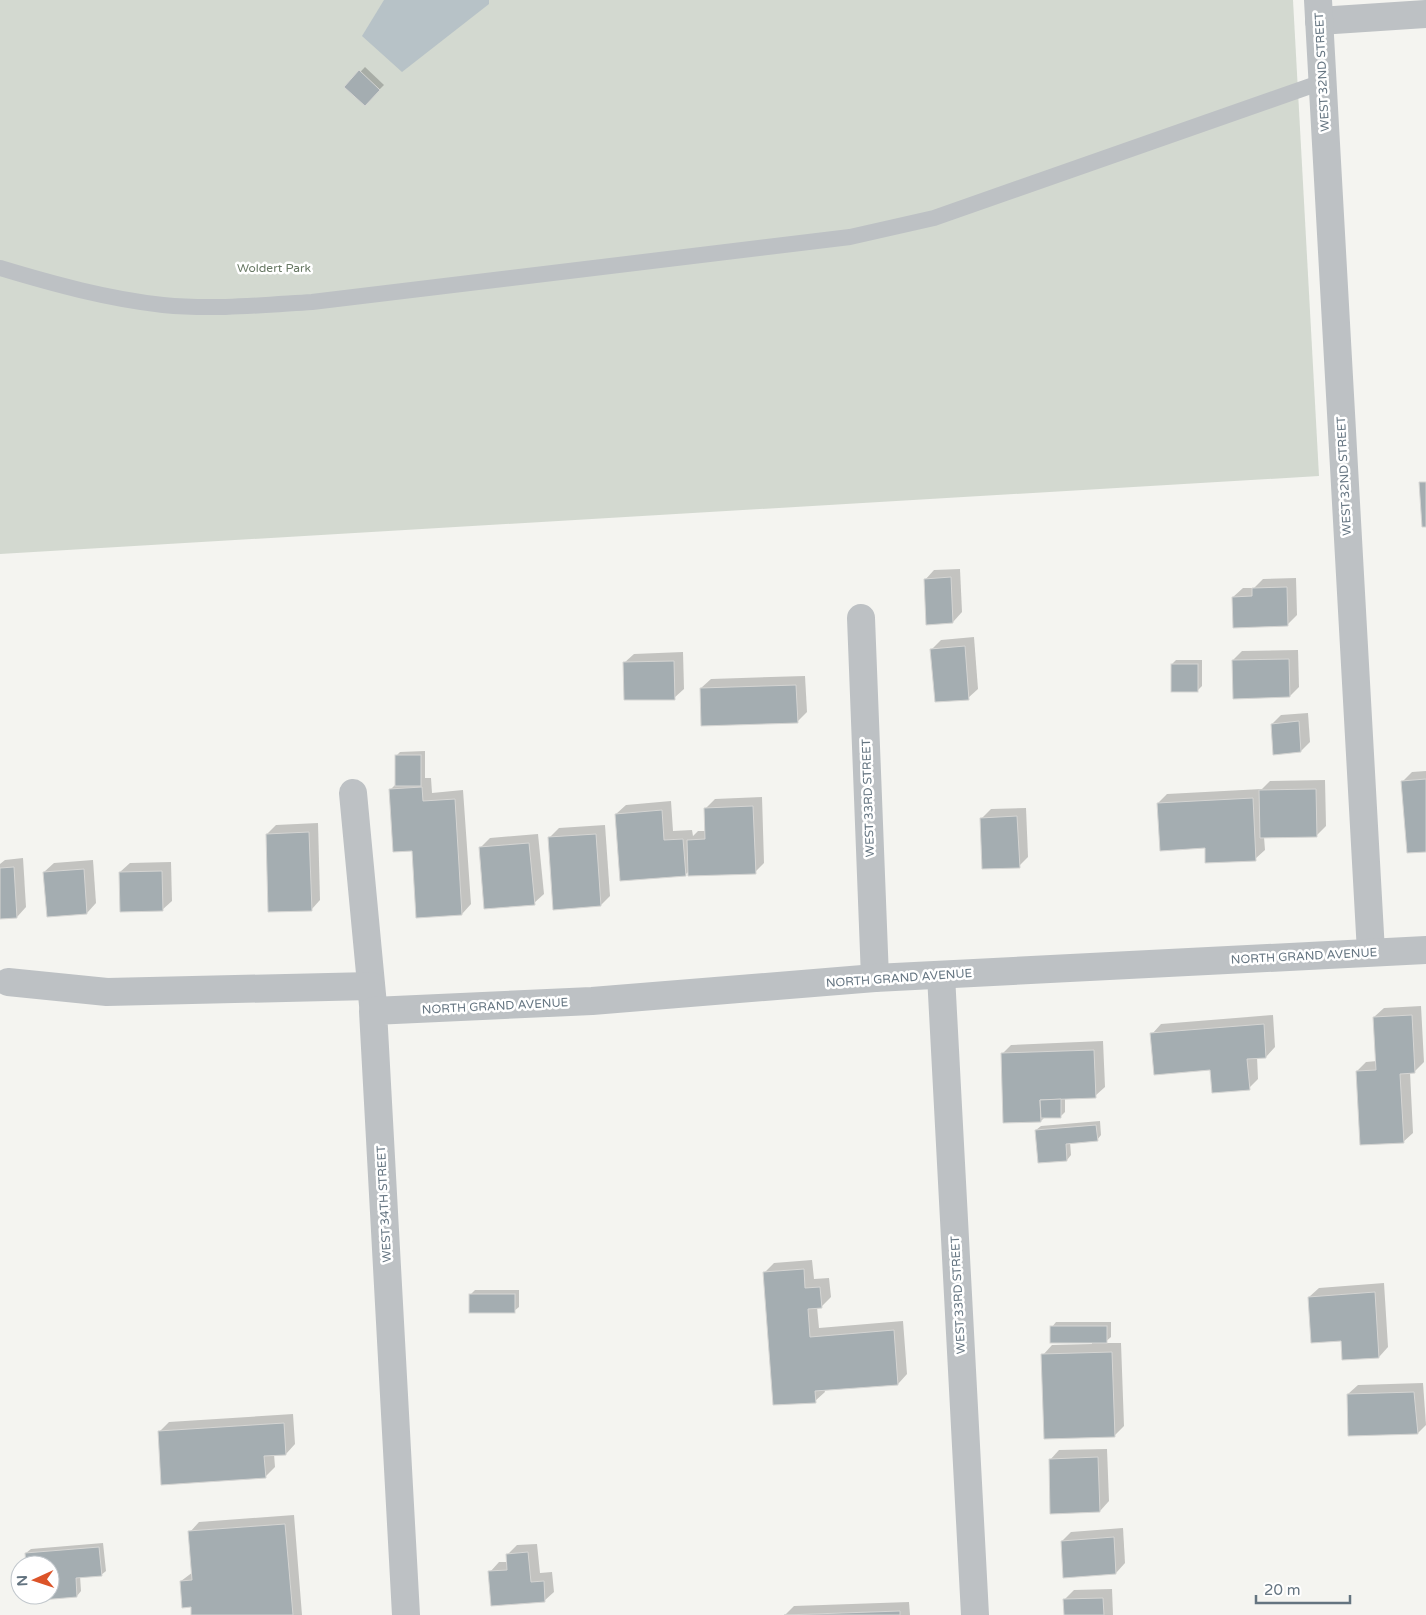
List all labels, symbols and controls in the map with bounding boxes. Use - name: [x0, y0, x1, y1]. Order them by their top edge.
- street label: WEST 32ND STREET: [1312, 11, 1332, 132]
- park label: Woldert Park: [237, 261, 312, 275]
- street label: WEST 32ND STREET: [1334, 415, 1354, 536]
- street label: WEST 33RD STREET: [859, 738, 877, 857]
- street label: NORTH GRAND AVENUE: [1230, 945, 1378, 967]
- street label: NORTH GRAND AVENUE: [825, 966, 973, 990]
- street label: NORTH GRAND AVENUE: [421, 995, 569, 1017]
- street label: WEST 34TH STREET: [374, 1144, 394, 1263]
- street label: WEST 33RD STREET: [948, 1235, 968, 1354]
- north arrow: [10, 1555, 60, 1605]
- scale bar: [1256, 1572, 1350, 1604]
- text: N: [14, 1575, 31, 1587]
- text: 20 m: [1264, 1581, 1301, 1599]

